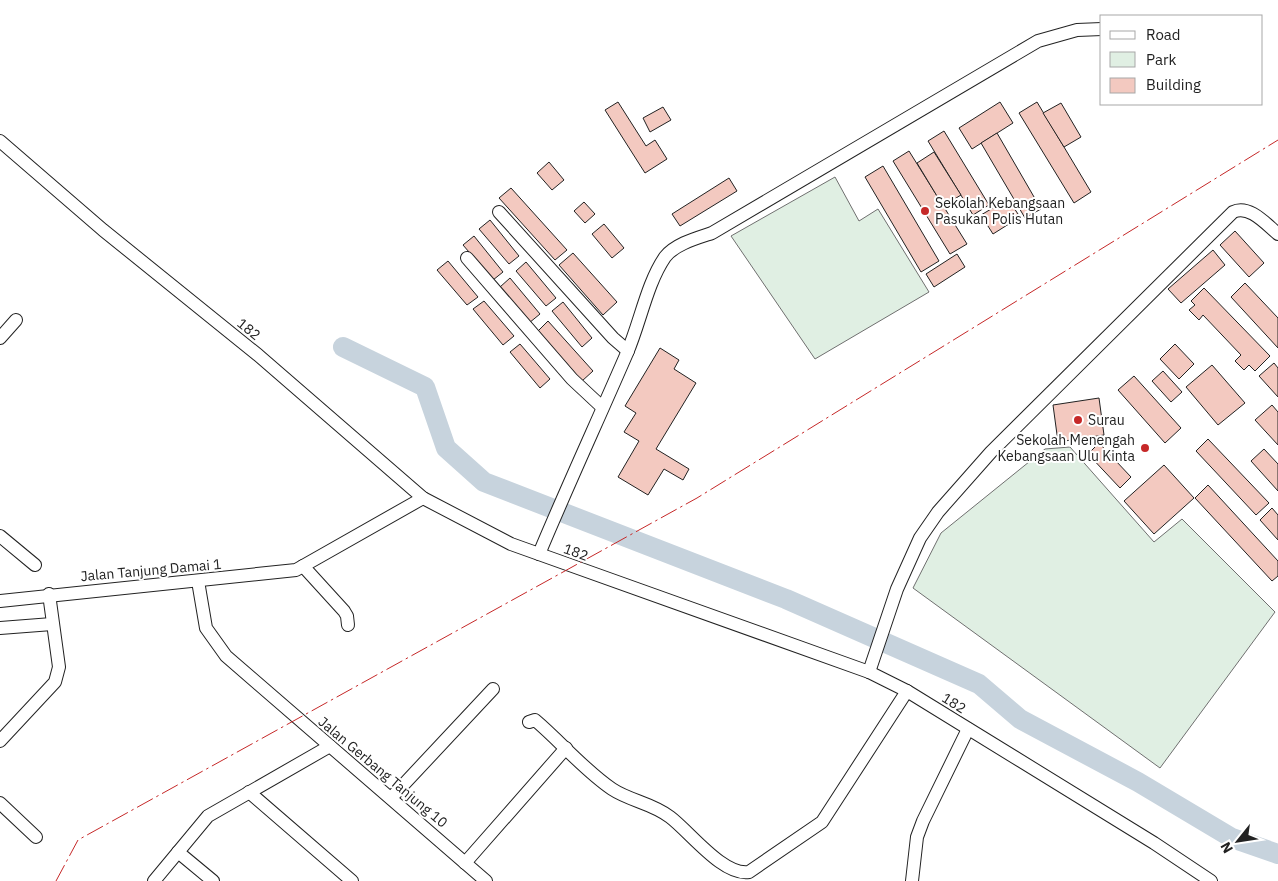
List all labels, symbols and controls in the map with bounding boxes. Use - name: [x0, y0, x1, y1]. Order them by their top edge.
- legend: [1100, 15, 1263, 105]
- text: Road: [1146, 25, 1181, 44]
- text: Park: [1146, 50, 1176, 69]
- text: Building: [1146, 75, 1201, 94]
- place label: Sekolah Kebangsaan Pasukan Polis Hutan: [935, 194, 1065, 228]
- marker: Sekolah Kebangsaan Pasukan Polis Hutan: [919, 205, 931, 217]
- street label: 182: [234, 314, 264, 344]
- place label: Surau: [1088, 411, 1125, 429]
- marker: Surau: [1072, 414, 1084, 426]
- place label: Sekolah Menengah Kebangsaan Ulu Kinta: [998, 431, 1136, 465]
- marker: Sekolah Menengah Kebangsaan Ulu Kinta: [1139, 442, 1151, 454]
- street label: 182: [561, 539, 591, 565]
- street label: Jalan Tanjung Damai 1: [80, 555, 222, 585]
- street label: 182: [939, 689, 969, 717]
- street label: Jalan Gerbang Tanjung 10: [315, 713, 451, 831]
- north arrow: [1213, 816, 1263, 866]
- text: N: [1216, 839, 1237, 856]

